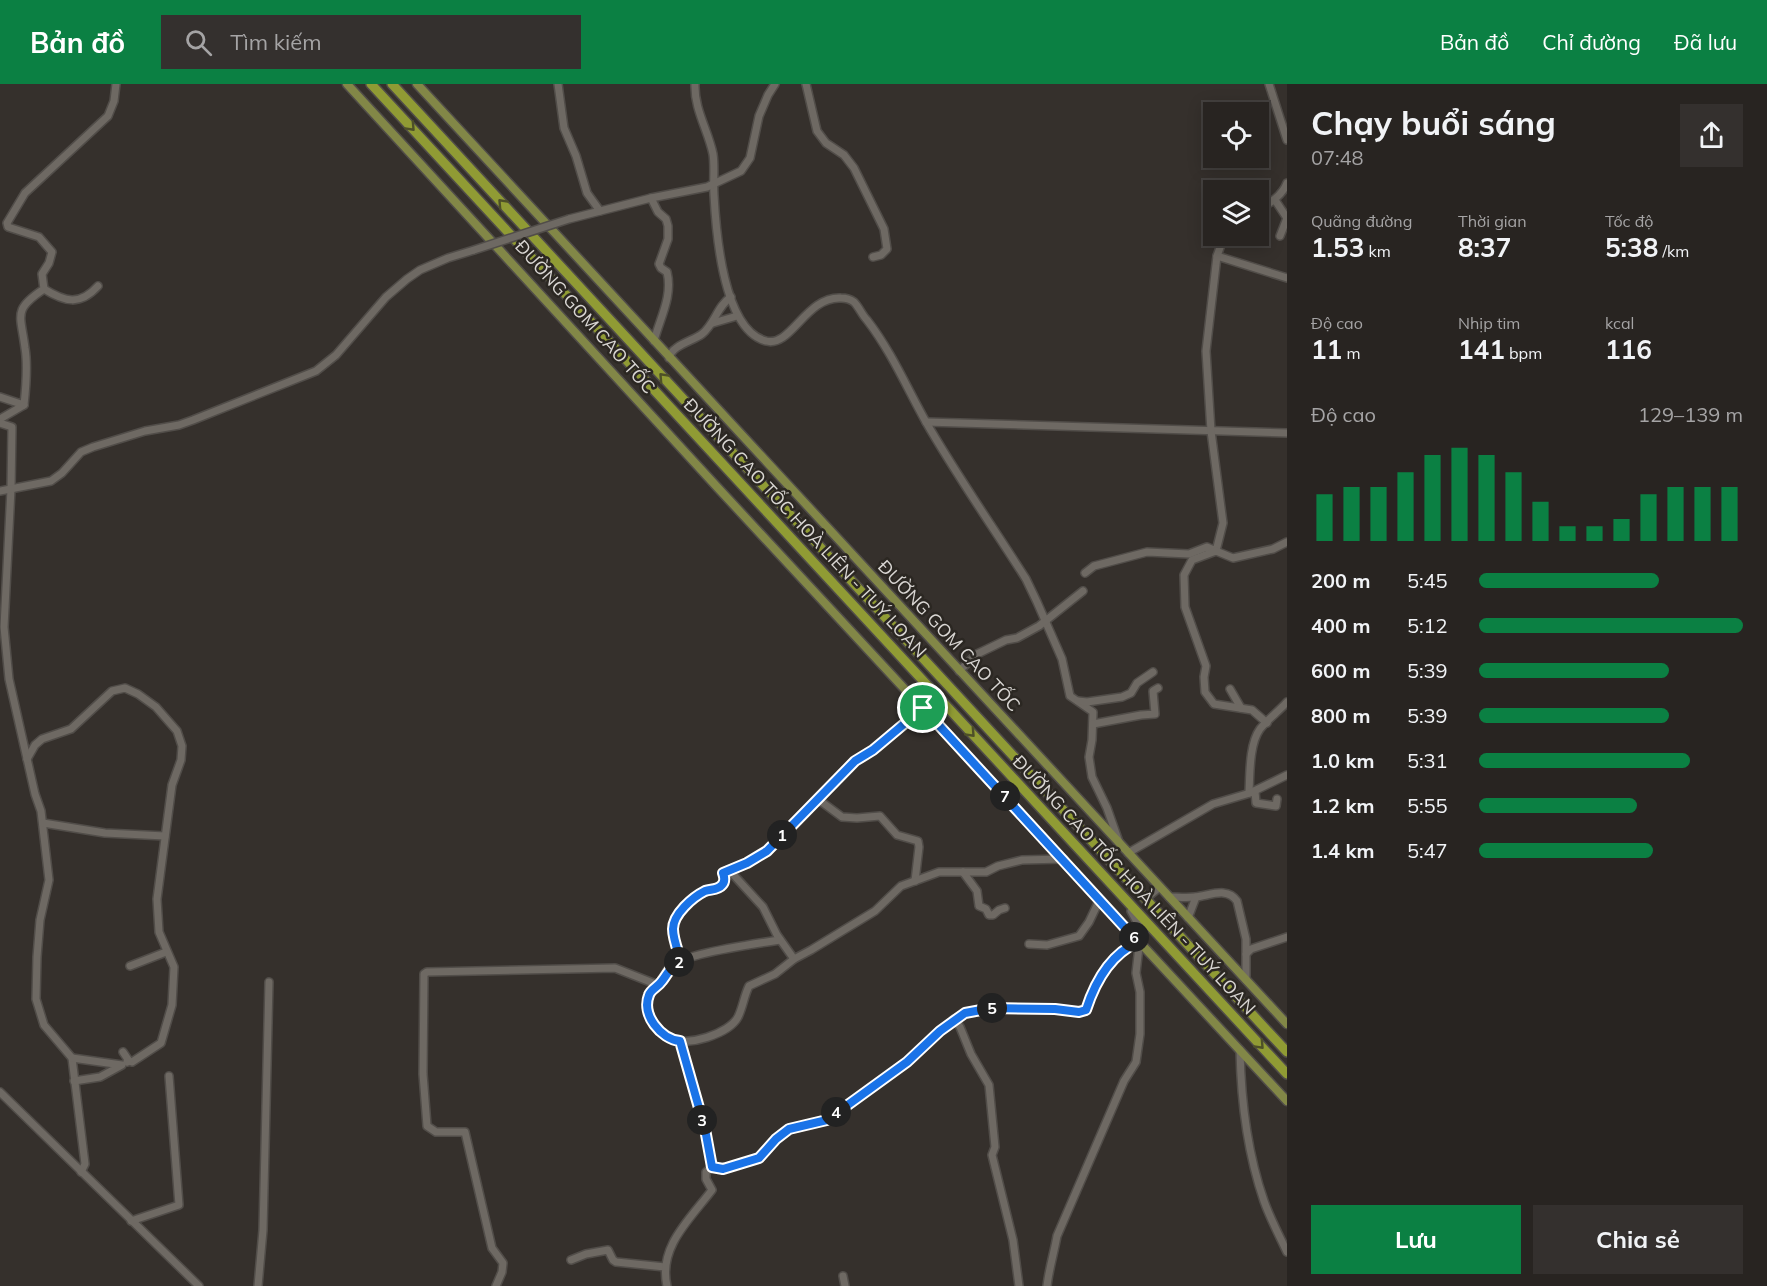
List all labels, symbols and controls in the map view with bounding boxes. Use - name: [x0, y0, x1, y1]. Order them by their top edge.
- search box: [161, 15, 581, 69]
- text: Bản đồ: [30, 25, 125, 60]
- icon: search: [182, 26, 215, 59]
- text: Tìm kiếm: [230, 28, 322, 56]
- text: Bản đồ: [1440, 29, 1509, 55]
- text: Chỉ đường: [1542, 29, 1641, 55]
- text: Đã lưu: [1674, 29, 1737, 55]
- map controls: [1203, 102, 1269, 246]
- button: locate: [1203, 102, 1269, 168]
- text: Chạy buổi sáng: [1311, 102, 1556, 143]
- button: share: [1680, 104, 1743, 167]
- one-way arrow: [404, 120, 415, 131]
- text: 07:48: [1311, 145, 1364, 170]
- button: layers: [1203, 180, 1269, 246]
- one-way arrow: [498, 199, 509, 209]
- text: Quãng đường: [1311, 211, 1412, 231]
- text: Thời gian: [1458, 211, 1527, 231]
- text: Tốc độ: [1605, 211, 1653, 231]
- text: 1.53: [1311, 231, 1364, 264]
- text: 8:37: [1458, 231, 1511, 264]
- text: 5:38: [1605, 231, 1658, 264]
- street label: ĐƯỜNG GOM CAO TỐC: [510, 235, 660, 398]
- text: km: [1364, 241, 1391, 261]
- text: /km: [1658, 241, 1689, 261]
- text: Độ cao: [1311, 313, 1363, 333]
- text: Nhịp tim: [1458, 313, 1520, 333]
- text: kcal: [1605, 313, 1634, 333]
- text: 11: [1311, 333, 1342, 366]
- text: 141: [1458, 333, 1505, 366]
- text: 116: [1605, 333, 1652, 366]
- text: m: [1342, 343, 1360, 363]
- text: bpm: [1505, 343, 1542, 363]
- one-way arrow: [659, 373, 670, 383]
- street label: ĐƯỜNG CAO TỐC HOÀ LIÊN - TUÝ LOAN: [679, 393, 932, 662]
- text: Độ cao: [1311, 402, 1376, 427]
- text: 129–139 m: [1638, 402, 1743, 427]
- street label: ĐƯỜNG GOM CAO TỐC: [873, 555, 1026, 716]
- text: 200 m: [1311, 568, 1370, 593]
- text: 5:45: [1407, 568, 1448, 593]
- text: 400 m: [1311, 613, 1370, 638]
- text: 5:12: [1407, 613, 1448, 638]
- text: 600 m: [1311, 658, 1370, 683]
- text: 5:39: [1407, 658, 1448, 683]
- pin: [897, 682, 948, 733]
- icon: arrive: [906, 691, 939, 724]
- text: 800 m: [1311, 703, 1370, 728]
- text: 5:39: [1407, 703, 1448, 728]
- one-way arrow: [964, 726, 975, 737]
- text: 1.0 km: [1311, 748, 1374, 773]
- text: 5:31: [1407, 748, 1448, 773]
- street label: ĐƯỜNG CAO TỐC HOÀ LIÊN - TUÝ LOAN: [1008, 750, 1261, 1019]
- pin: 7: [990, 781, 1020, 811]
- text: 7: [1000, 786, 1010, 806]
- text: 1.2 km: [1311, 793, 1374, 818]
- text: 5:55: [1407, 793, 1448, 818]
- pin: 1: [767, 820, 797, 850]
- text: 1: [777, 825, 787, 845]
- text: 1.4 km: [1311, 838, 1374, 863]
- text: 5:47: [1407, 838, 1448, 863]
- pin: 6: [1119, 922, 1149, 952]
- text: 6: [1129, 927, 1139, 947]
- pin: 2: [664, 947, 694, 977]
- text: 2: [674, 952, 684, 972]
- pin: 5: [977, 993, 1007, 1023]
- text: 5: [987, 998, 997, 1018]
- one-way arrow: [1253, 1038, 1264, 1049]
- pin: 4: [821, 1097, 851, 1127]
- text: 4: [831, 1102, 841, 1122]
- pin: 3: [687, 1105, 717, 1135]
- text: 3: [697, 1110, 707, 1130]
- button: Lưu: [1311, 1205, 1521, 1274]
- button: Chia sẻ: [1533, 1205, 1743, 1274]

